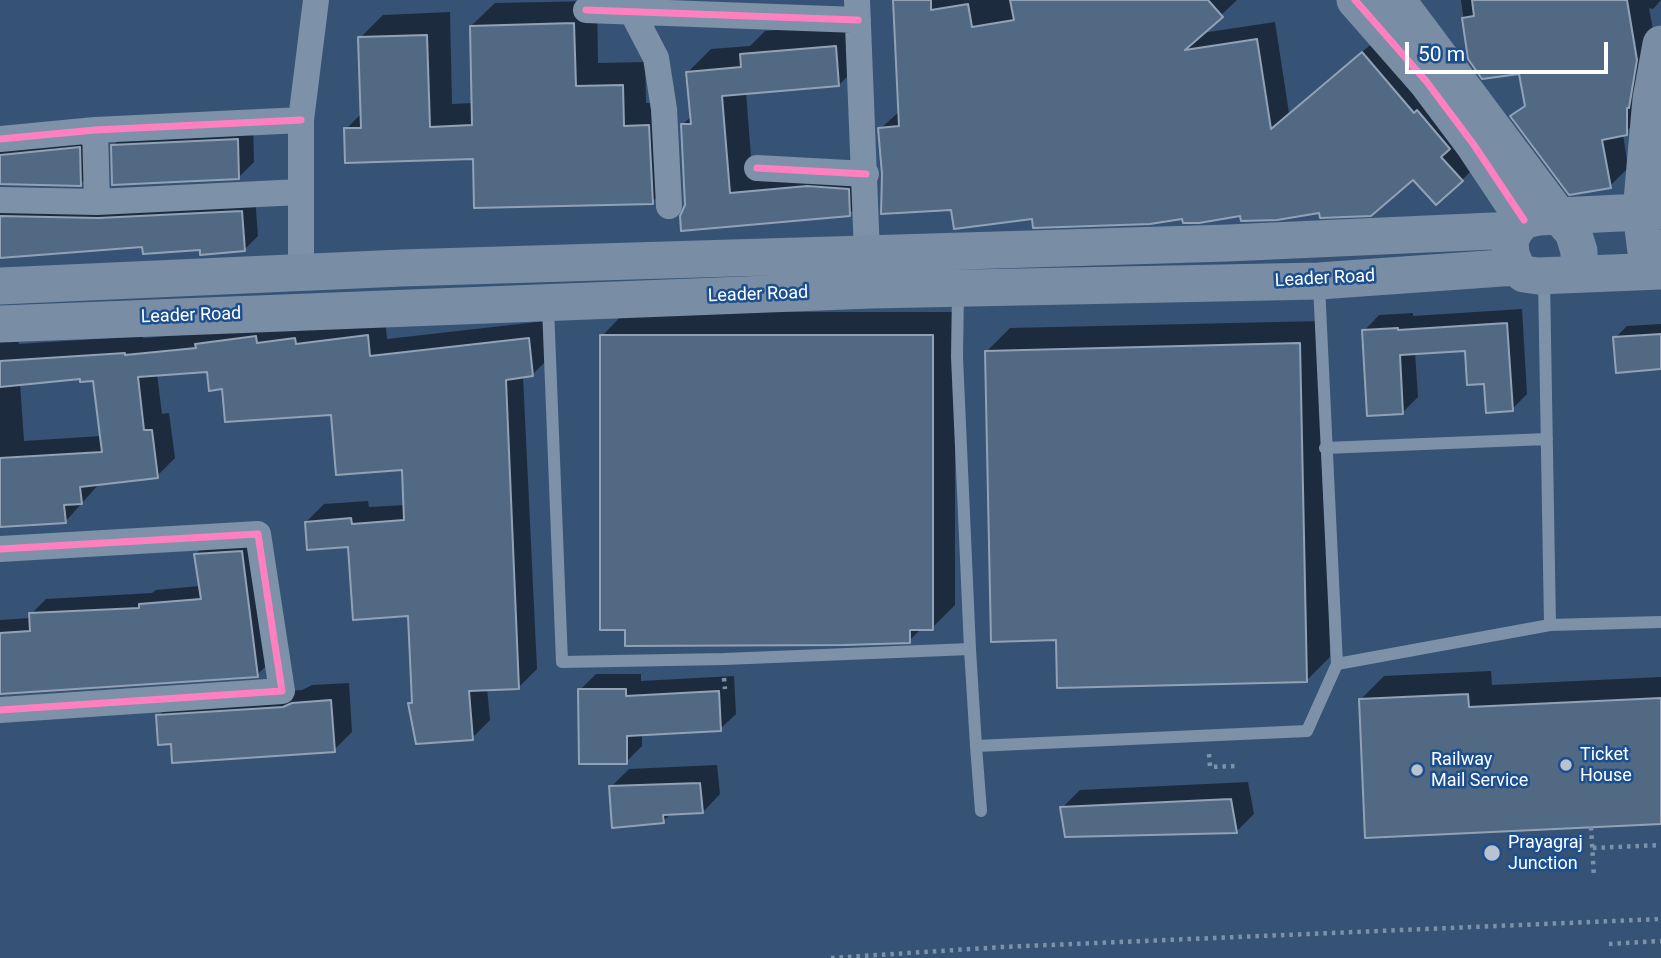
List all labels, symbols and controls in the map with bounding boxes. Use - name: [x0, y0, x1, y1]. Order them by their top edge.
- scale bar: [1409, 28, 1612, 72]
- text: 50 m: [1418, 42, 1465, 66]
- street label: Leader Road: [1274, 266, 1376, 292]
- street label: Leader Road: [707, 282, 809, 308]
- street label: Leader Road: [140, 303, 242, 329]
- place label: Ticket House: [1580, 744, 1632, 786]
- place label: Railway Mail Service: [1431, 749, 1528, 792]
- marker: Ticket House: [1558, 757, 1574, 773]
- marker: Railway Mail Service: [1409, 762, 1425, 778]
- place label: Prayagraj Junction: [1508, 832, 1583, 874]
- marker: Prayagraj Junction: [1482, 843, 1502, 863]

